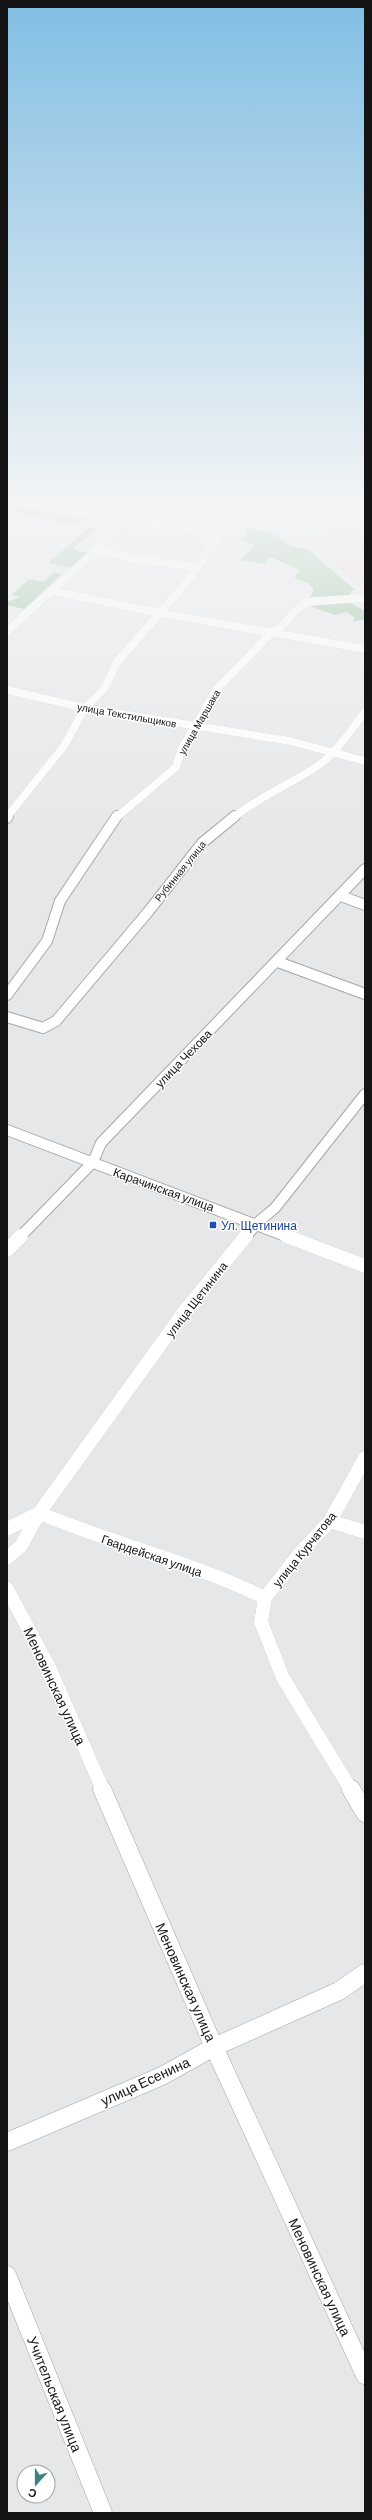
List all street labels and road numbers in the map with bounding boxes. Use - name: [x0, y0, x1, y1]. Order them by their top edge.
- street label: улица Маршака: [176, 687, 223, 757]
- street label: улица Текстильщиков: [76, 700, 178, 730]
- street label: Рубинная улица: [152, 838, 208, 904]
- street label: улица Чехова: [152, 1026, 215, 1091]
- street label: Карачинская улица: [111, 1164, 217, 1215]
- street label: улица Щетинина: [162, 1258, 231, 1340]
- street label: улица Курчатова: [270, 1508, 339, 1590]
- street label: Гвардейская улица: [99, 1531, 205, 1580]
- street label: Меновинская улица: [20, 1624, 90, 1748]
- street label: Меновинская улица: [152, 1920, 220, 2044]
- street label: улица Есенина: [98, 2053, 192, 2109]
- street label: Меновинская улица: [285, 2215, 355, 2339]
- street label: Учительская улица: [24, 2334, 86, 2454]

